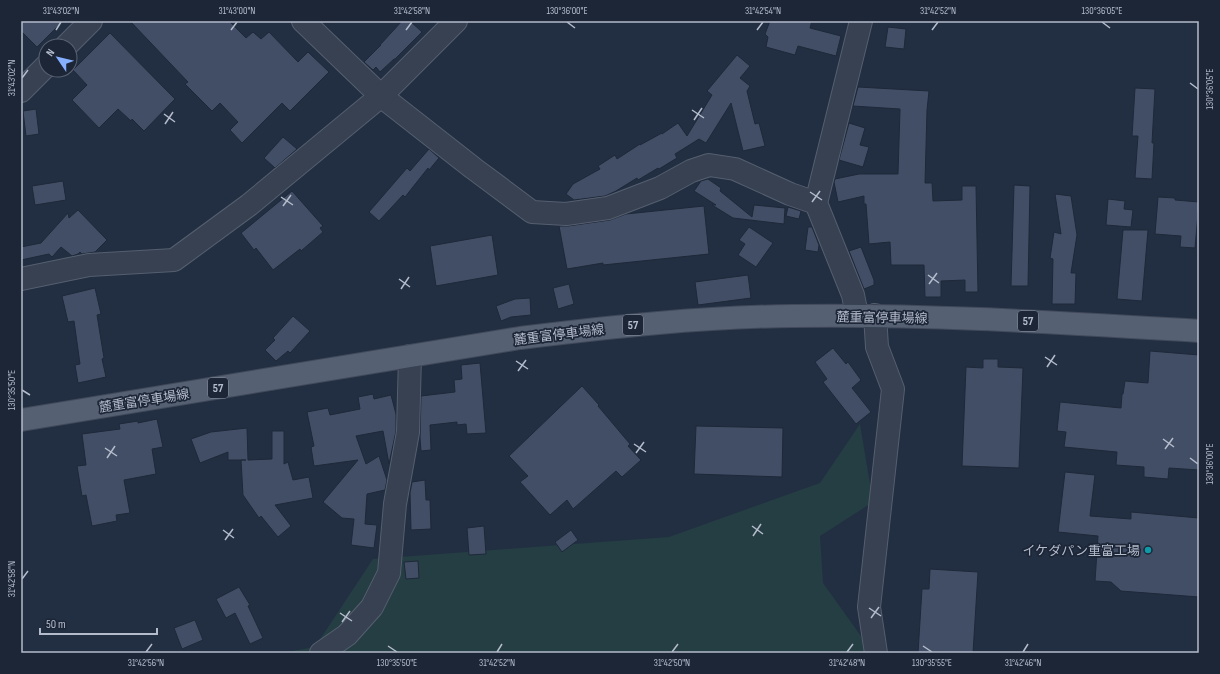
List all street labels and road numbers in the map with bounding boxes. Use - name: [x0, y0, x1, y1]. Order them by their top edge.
- street label: 麓重富停車場線: [836, 309, 928, 327]
- road number: 57: [1018, 311, 1038, 331]
- road number: 57: [623, 315, 643, 335]
- street label: 麓重富停車場線: [513, 322, 605, 348]
- road number: 57: [208, 378, 228, 398]
- street label: 麓重富停車場線: [98, 386, 190, 416]

